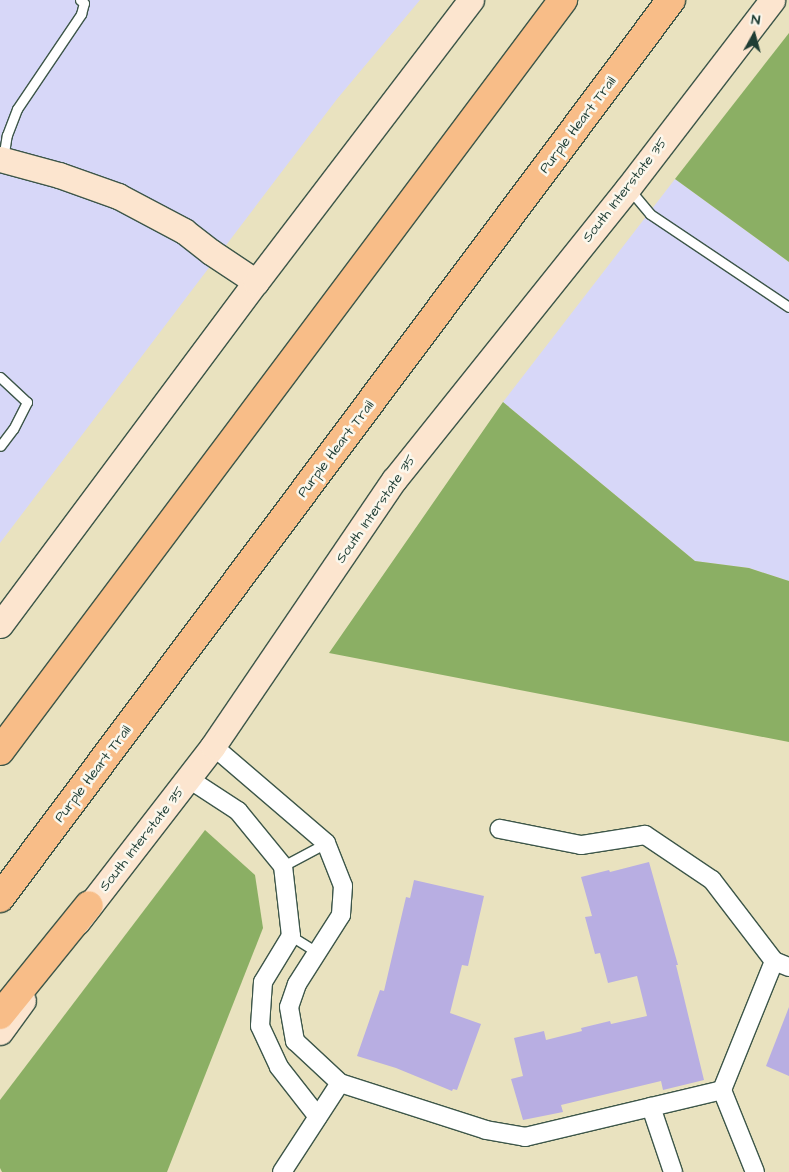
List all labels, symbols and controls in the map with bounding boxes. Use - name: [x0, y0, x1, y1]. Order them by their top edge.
- north arrow: [729, 10, 779, 60]
- text: N: [750, 10, 761, 31]
- street label: Purple Heart Trail: [536, 73, 620, 177]
- street label: South Interstate 35: [579, 134, 671, 246]
- street label: Purple Heart Trail: [294, 397, 378, 501]
- street label: South Interstate 35: [332, 452, 420, 566]
- street label: Purple Heart Trail: [51, 722, 135, 826]
- street label: South Interstate 35: [96, 783, 188, 895]

